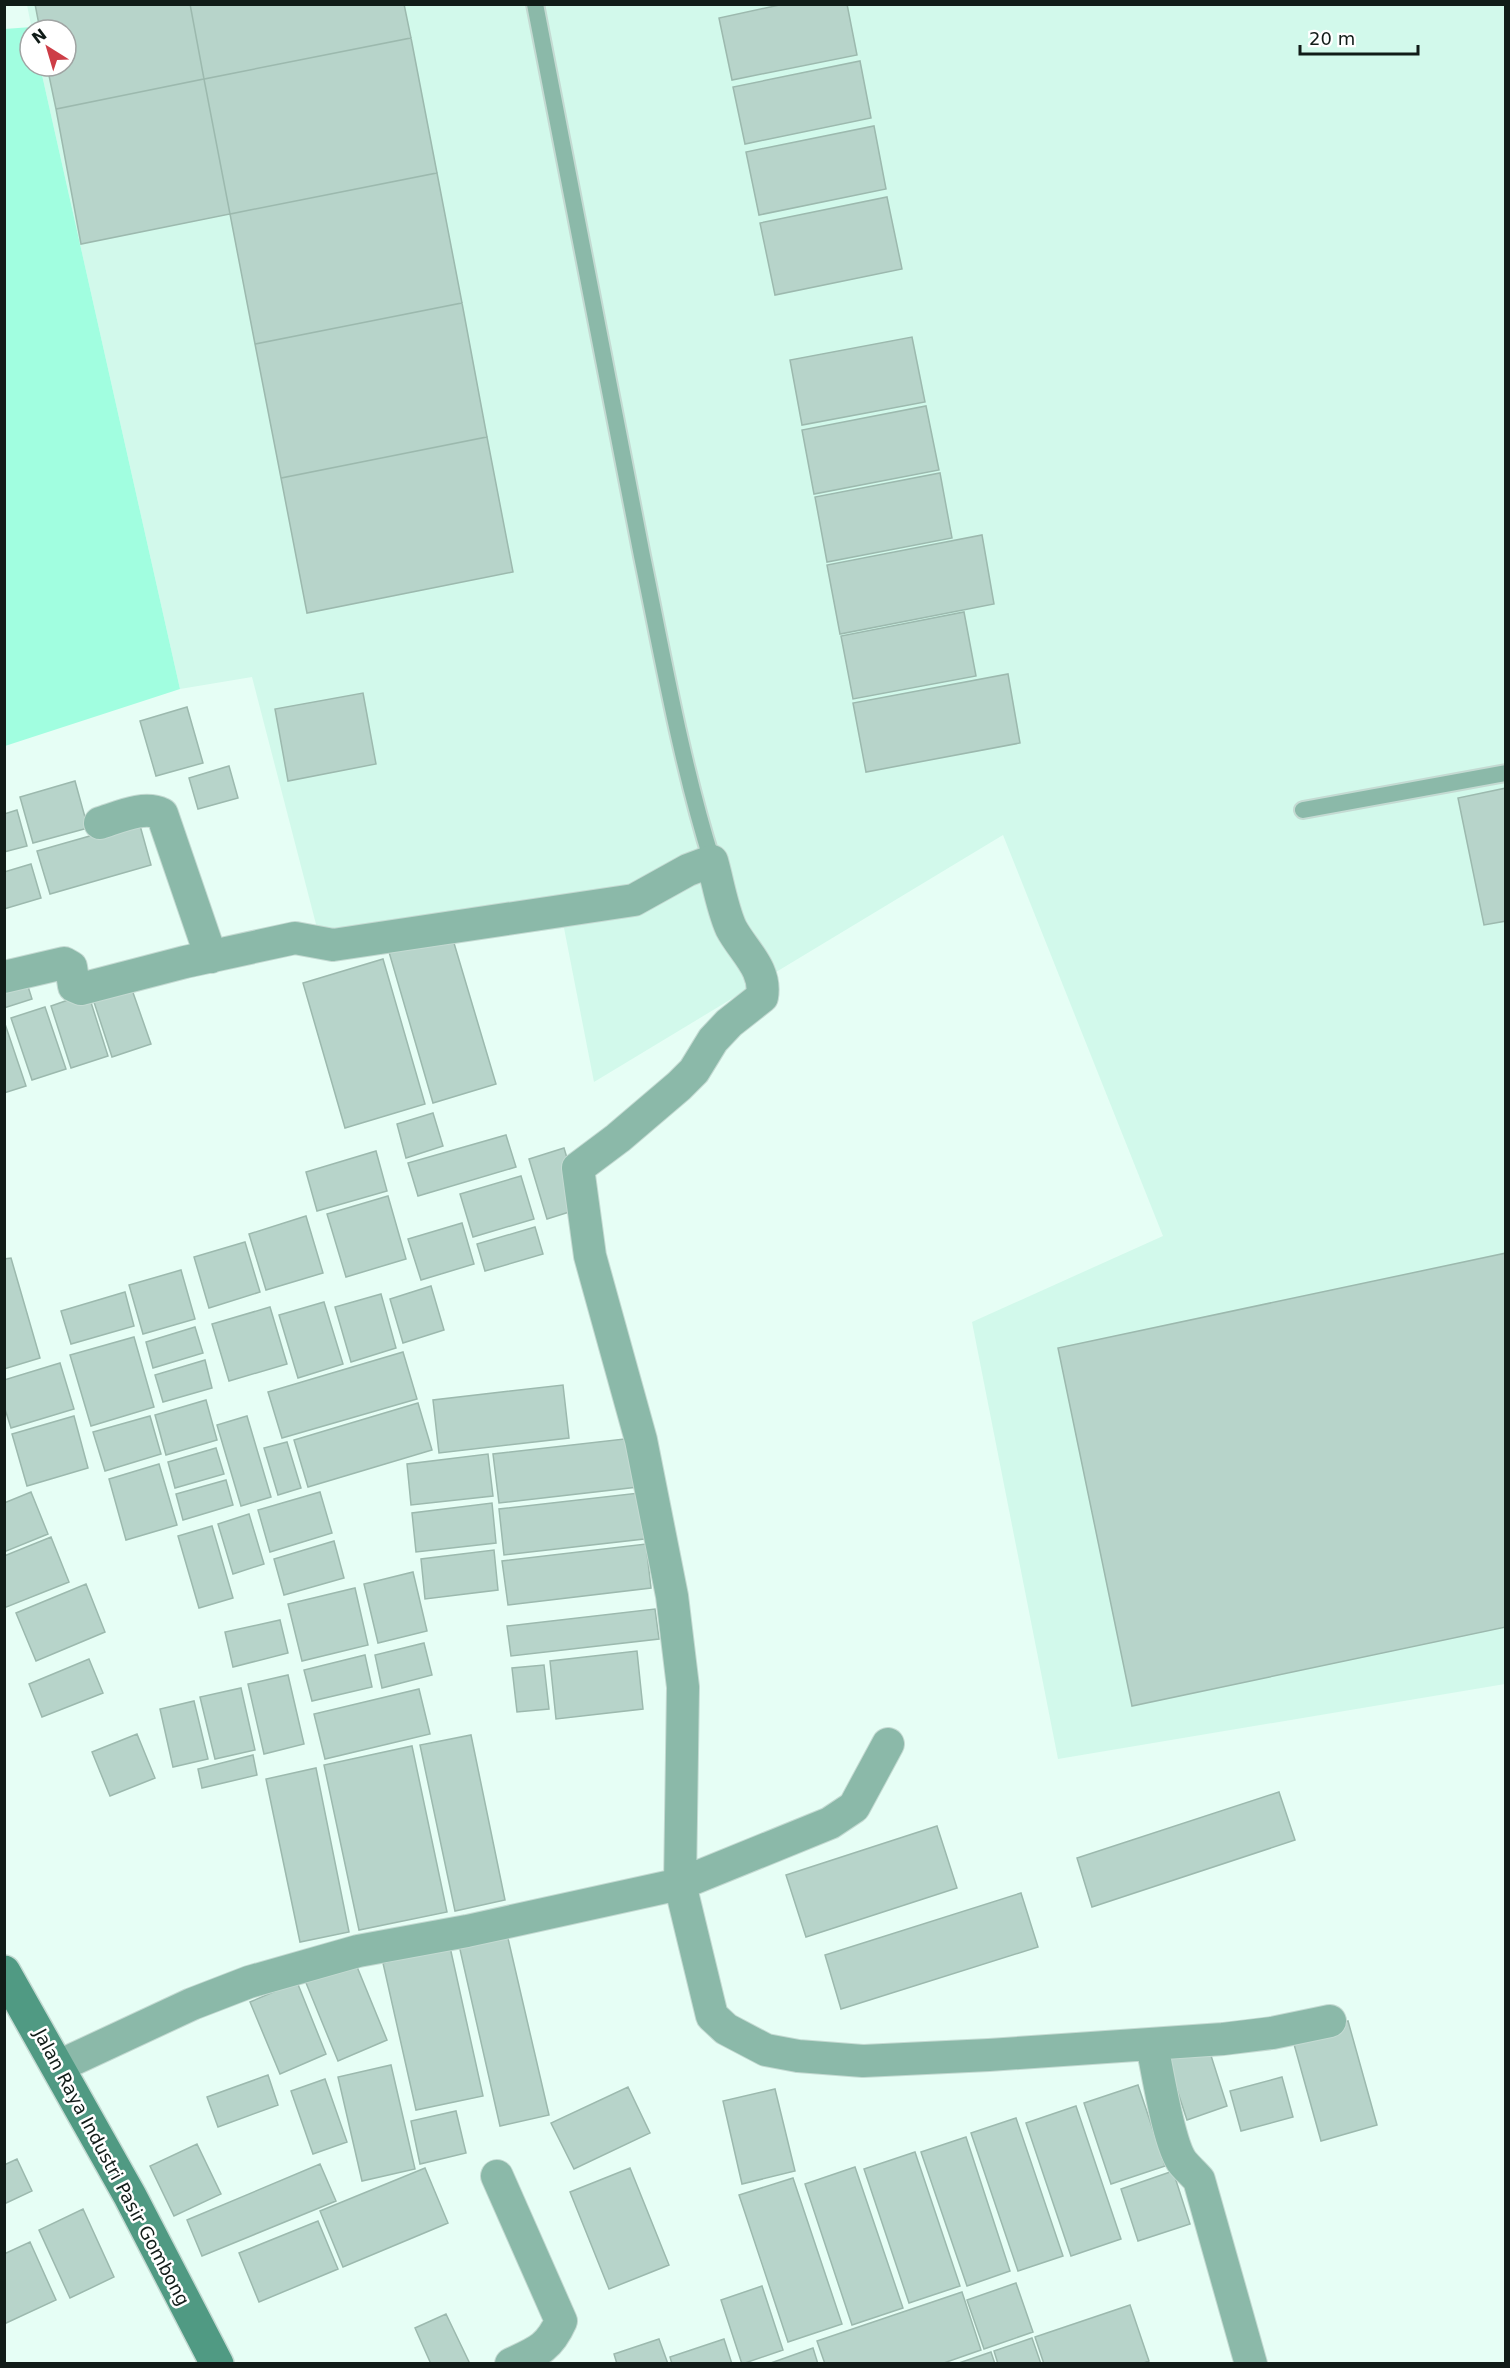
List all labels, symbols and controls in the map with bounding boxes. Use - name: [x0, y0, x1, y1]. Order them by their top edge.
- north arrow: [18, 18, 78, 78]
- scale bar: [1300, 18, 1418, 56]
- text: N: [28, 25, 50, 48]
- text: 20 m: [1309, 28, 1355, 49]
- street label: Jalan Raya Industri Pasir Gombong: [29, 2024, 194, 2309]

